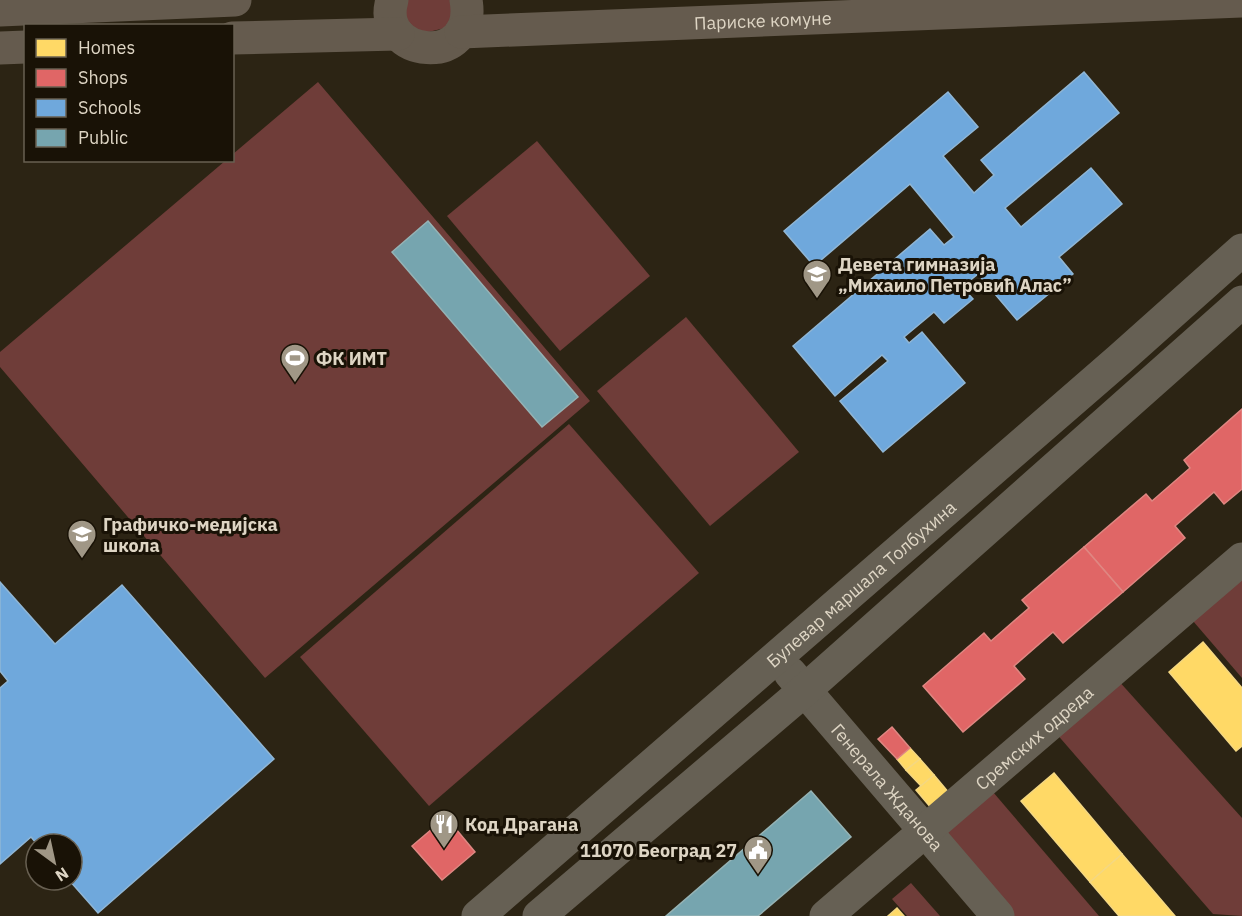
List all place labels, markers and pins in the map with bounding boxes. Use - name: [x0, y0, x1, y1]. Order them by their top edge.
- place label: Девета гимназија „Михаило Петровић Алас”: [838, 253, 1072, 297]
- school or university icon: Девета гимназија „Михаило Петровић Алас”: [801, 258, 833, 300]
- sports icon: ФК ИМТ: [279, 342, 311, 384]
- place label: ФК ИМТ: [316, 347, 387, 370]
- place label: Графичко-медијска школа: [103, 513, 278, 557]
- school or university icon: Графичко-медијска школа: [66, 518, 98, 560]
- restaurant icon: Код Драгана: [428, 808, 460, 850]
- place label: Код Драгана: [465, 813, 578, 836]
- public building icon: 11070 Београд 27: [742, 834, 774, 876]
- place label: 11070 Београд 27: [580, 839, 737, 862]

